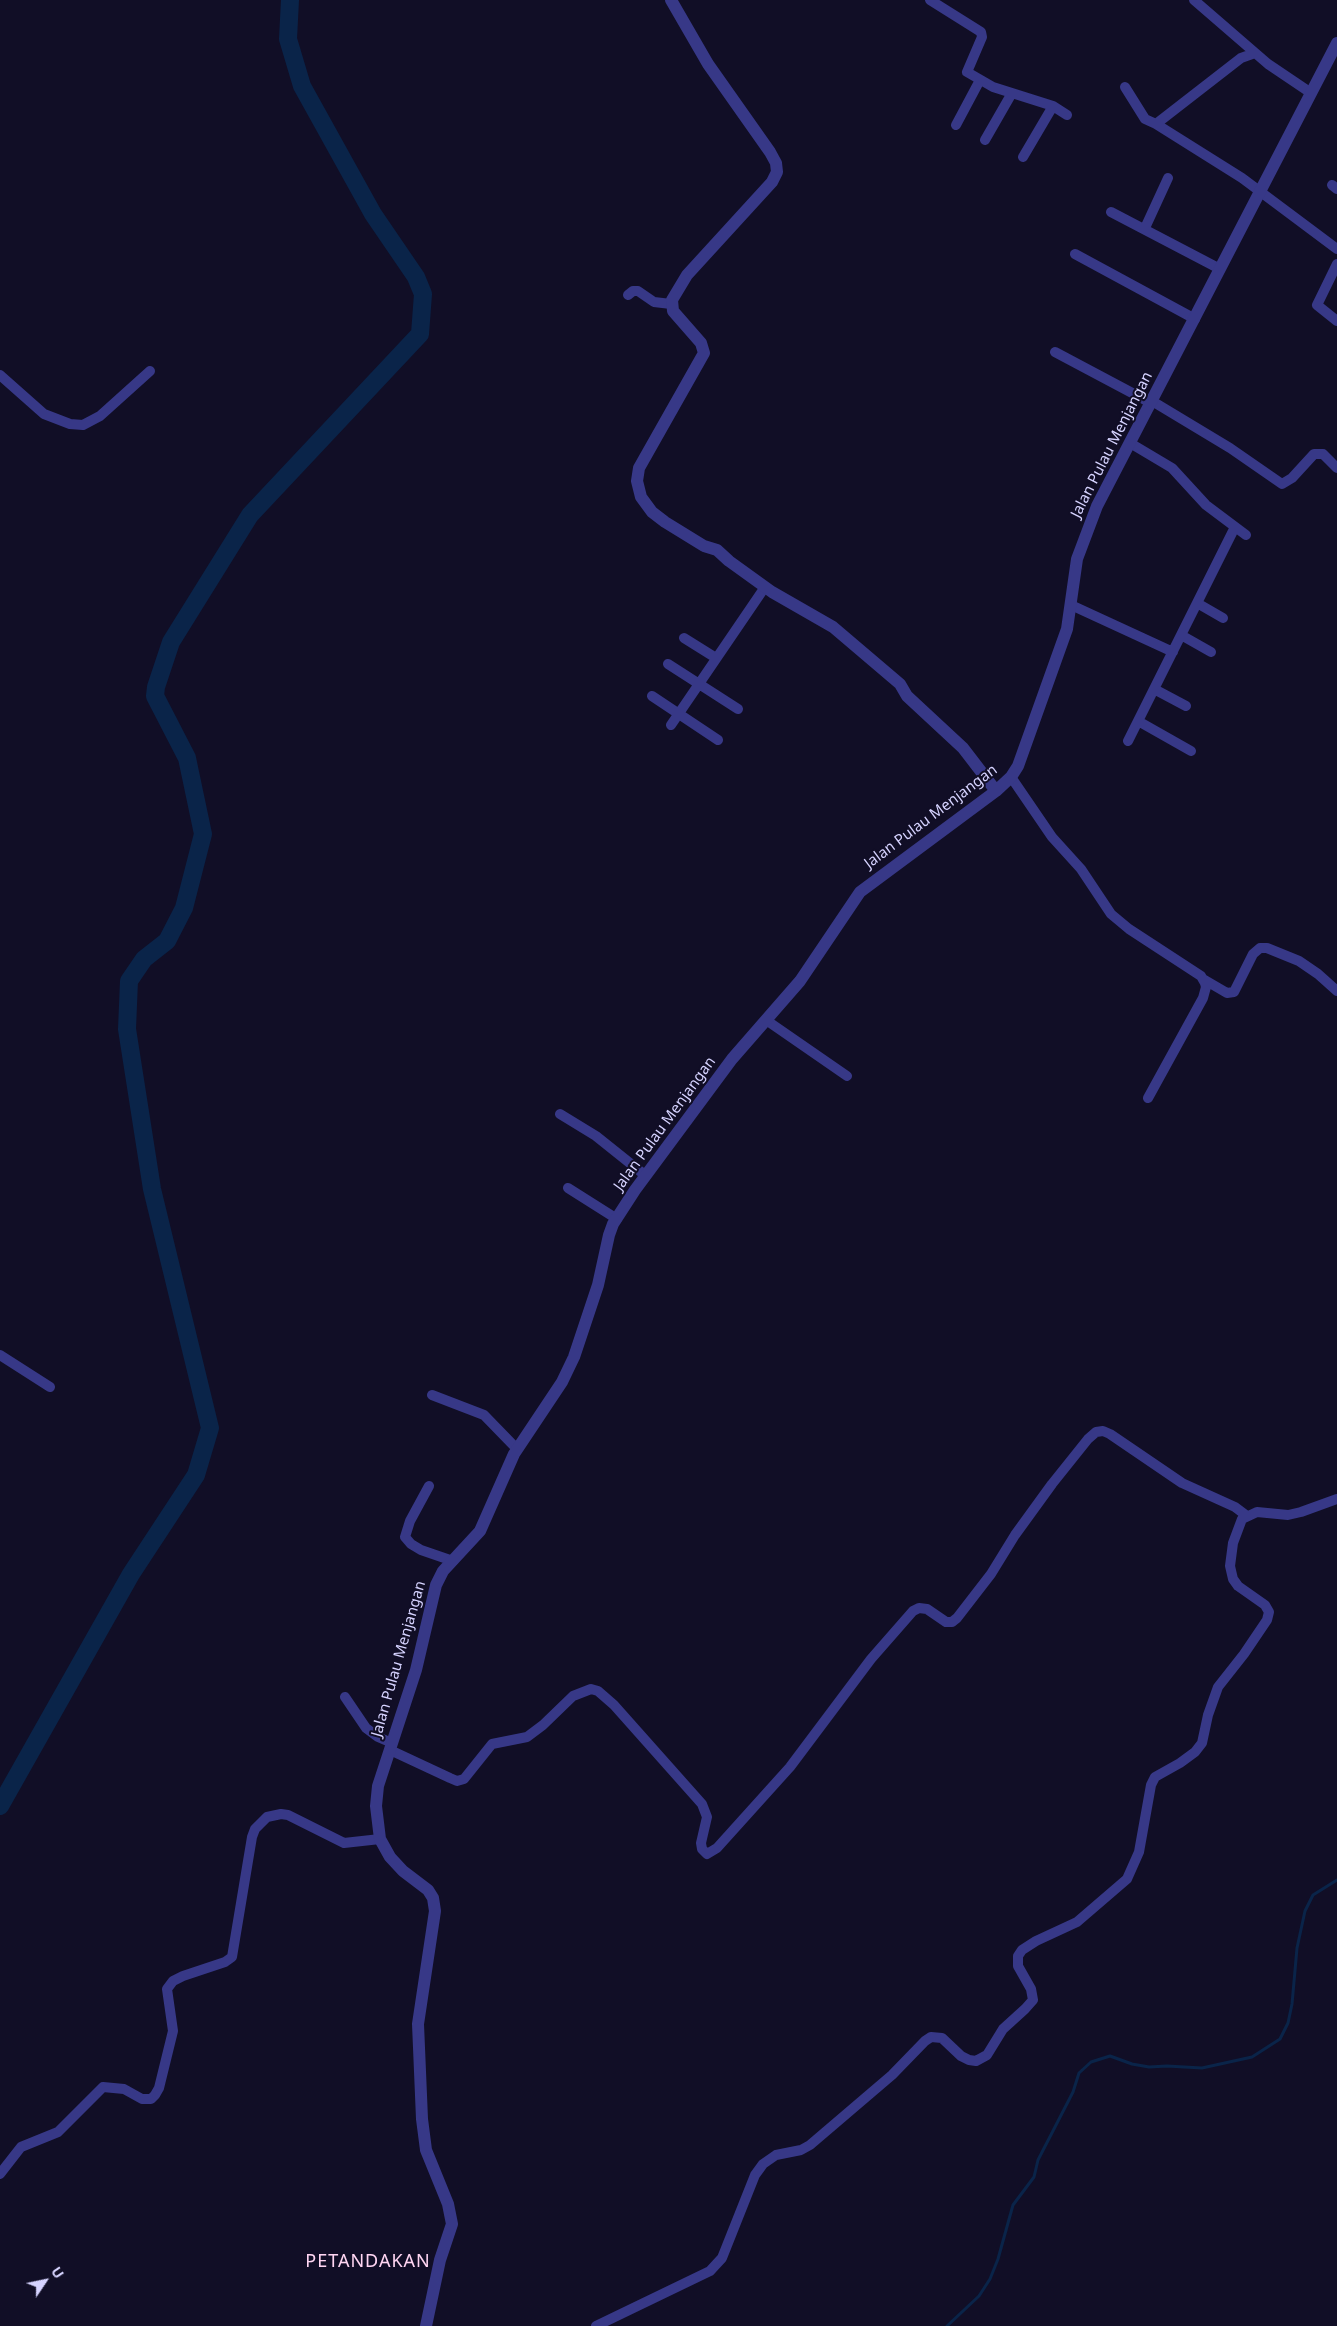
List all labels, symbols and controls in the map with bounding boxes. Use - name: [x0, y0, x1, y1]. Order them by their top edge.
- street label: Jalan Pulau Menjangan: [1067, 369, 1157, 521]
- street label: Jalan Pulau Menjangan: [861, 761, 1001, 873]
- street label: Jalan Pulau Menjangan: [610, 1053, 720, 1195]
- street label: Jalan Pulau Menjangan: [368, 1579, 430, 1739]
- district label: PETANDAKAN: [304, 2251, 432, 2273]
- north arrow: [20, 2256, 70, 2306]
- text: U: [47, 2263, 69, 2282]

